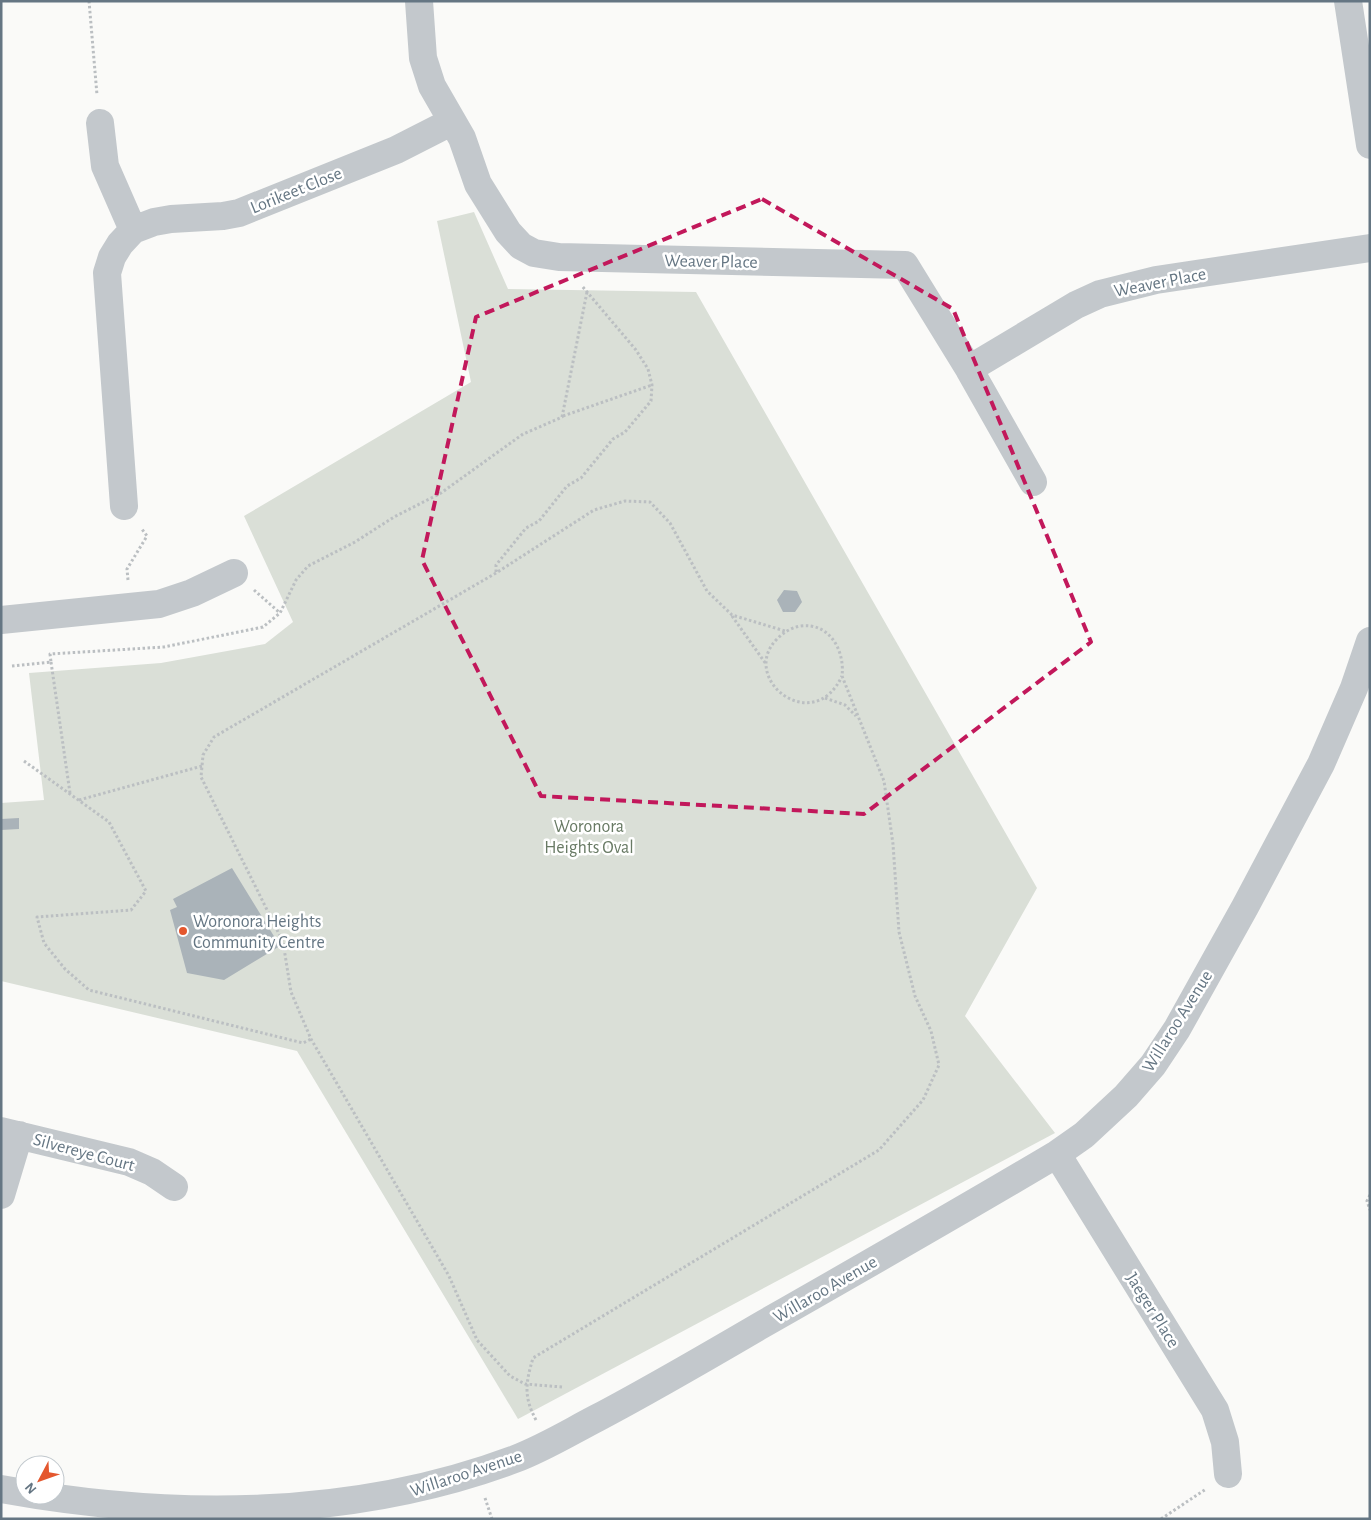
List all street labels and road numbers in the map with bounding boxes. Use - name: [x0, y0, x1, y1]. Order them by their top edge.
- street label: Lorikeet Close: [248, 164, 345, 217]
- street label: Weaver Place: [664, 252, 758, 272]
- street label: Weaver Place: [1113, 265, 1208, 301]
- street label: Willaroo Avenue: [1139, 967, 1216, 1076]
- street label: Silvereye Court: [31, 1131, 137, 1175]
- street label: Willaroo Avenue: [771, 1253, 880, 1327]
- street label: Jaeger Place: [1122, 1270, 1182, 1351]
- street label: Willaroo Avenue: [408, 1447, 524, 1500]

